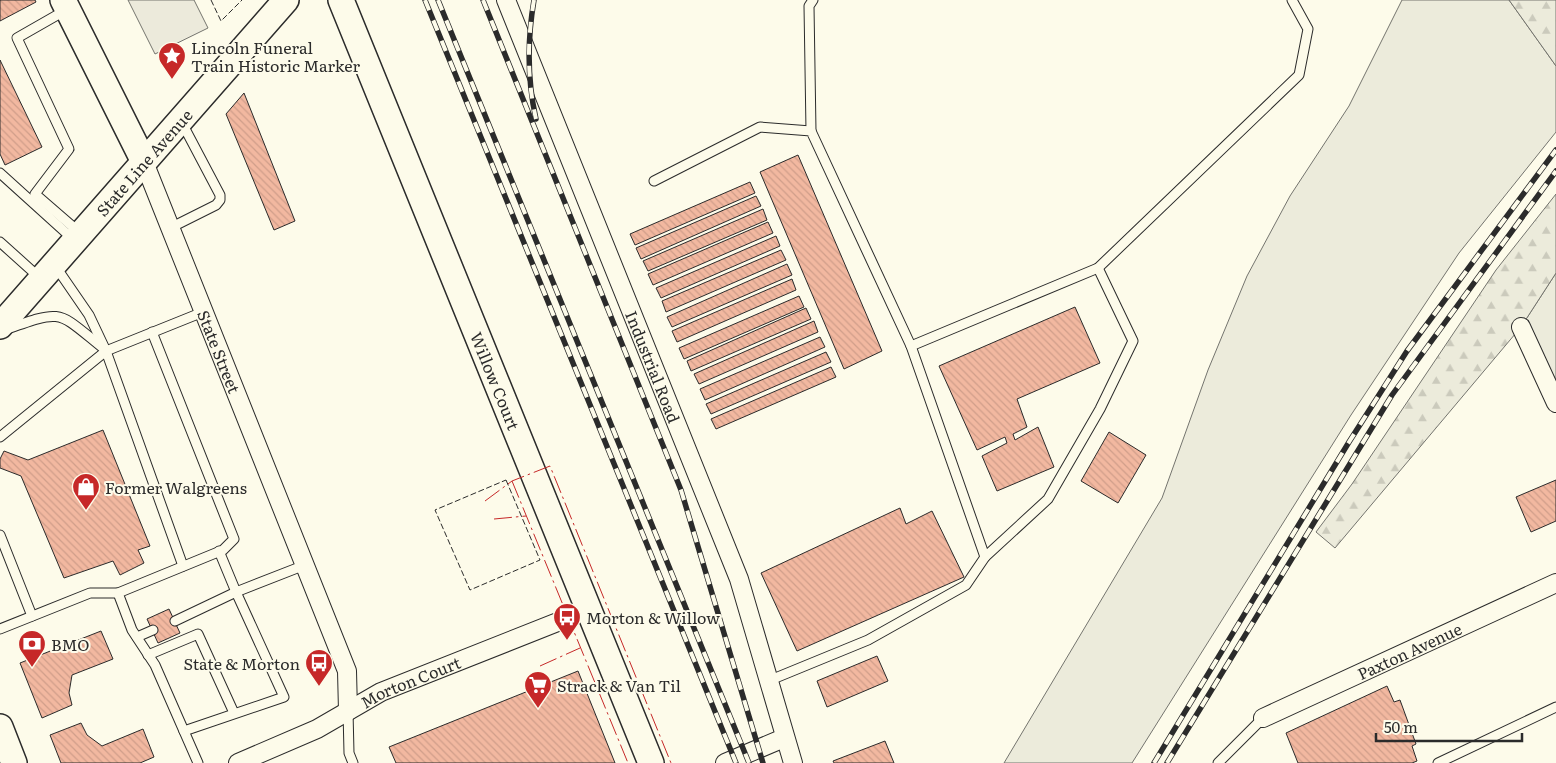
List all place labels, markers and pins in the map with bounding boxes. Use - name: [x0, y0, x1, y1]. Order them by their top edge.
- place label: Lincoln Funeral Train Historic Marker: [191, 35, 360, 77]
- place icon: Lincoln Funeral Train Historic Marker: [157, 41, 187, 80]
- shop icon: Former Walgreens: [71, 472, 101, 511]
- place label: Former Walgreens: [105, 475, 247, 499]
- bus stop icon: Morton & Willow: [552, 602, 582, 641]
- place label: Morton & Willow: [586, 605, 720, 629]
- bank icon: BMO: [17, 629, 47, 668]
- place label: BMO: [51, 632, 89, 656]
- bus stop icon: State & Morton: [304, 648, 334, 687]
- place label: State & Morton: [183, 651, 300, 675]
- supermarket icon: Strack & Van Til: [523, 670, 553, 709]
- place label: Strack & Van Til: [557, 673, 681, 697]

